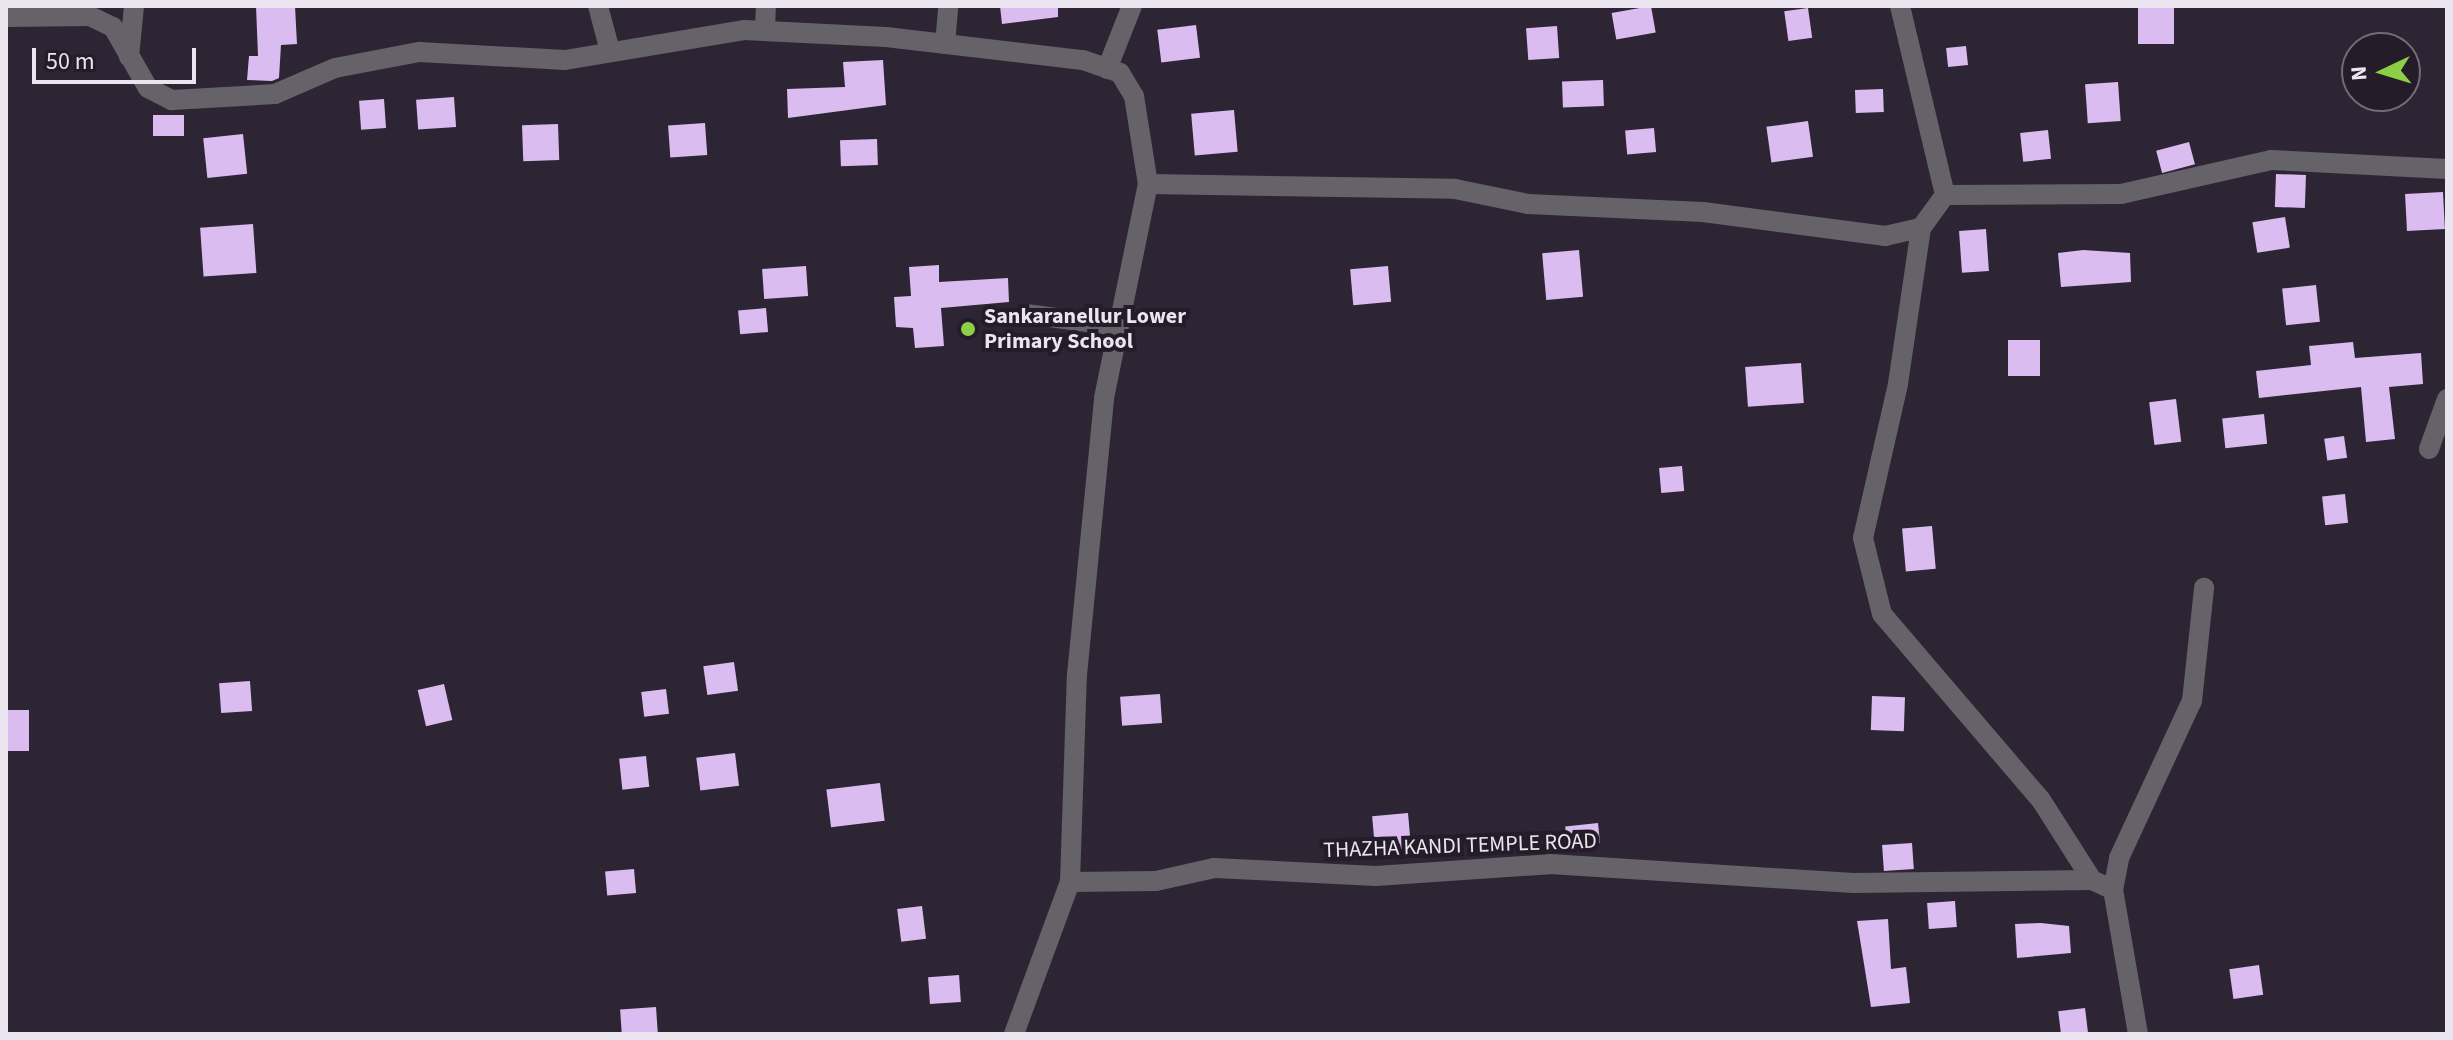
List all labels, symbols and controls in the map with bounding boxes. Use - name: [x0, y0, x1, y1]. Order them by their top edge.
- scale bar: [36, 32, 200, 82]
- north arrow: [2341, 32, 2421, 112]
- text: 50 m: [46, 44, 95, 79]
- text: N: [2343, 65, 2376, 82]
- place label: Sankaranellur Lower Primary School: [984, 303, 1186, 354]
- marker: Sankaranellur Lower Primary School: [959, 320, 977, 338]
- street label: THAZHA KANDI TEMPLE ROAD: [1323, 828, 1597, 864]

